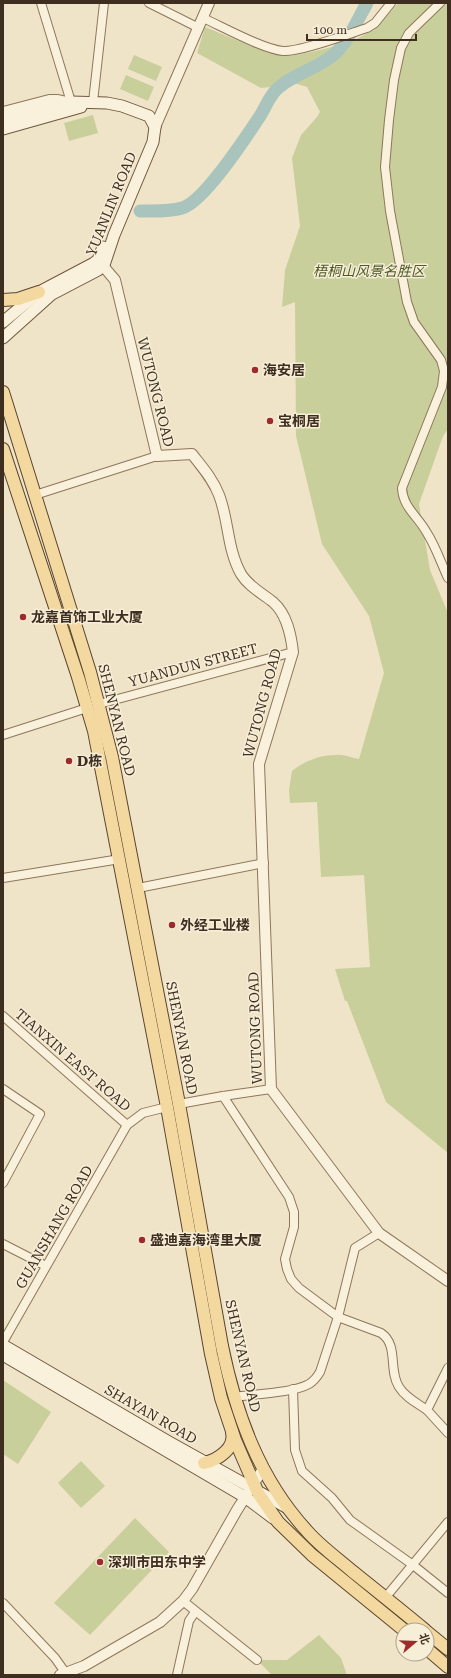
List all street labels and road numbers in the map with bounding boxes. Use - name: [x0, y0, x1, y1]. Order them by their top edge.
- street label: YUANLIN ROAD: [83, 149, 139, 258]
- street label: WUTONG ROAD: [135, 336, 177, 449]
- street label: YUANDUN STREET: [127, 640, 259, 690]
- street label: WUTONG ROAD: [240, 647, 284, 759]
- street label: SHENYAN ROAD: [95, 662, 139, 778]
- street label: WUTONG ROAD: [245, 971, 265, 1084]
- street label: SHENYAN ROAD: [163, 980, 201, 1096]
- street label: TIANXIN EAST ROAD: [12, 1006, 134, 1115]
- street label: GUANSHANG ROAD: [12, 1162, 96, 1291]
- street label: SHENYAN ROAD: [222, 1298, 264, 1414]
- street label: SHAYAN ROAD: [102, 1381, 200, 1447]

